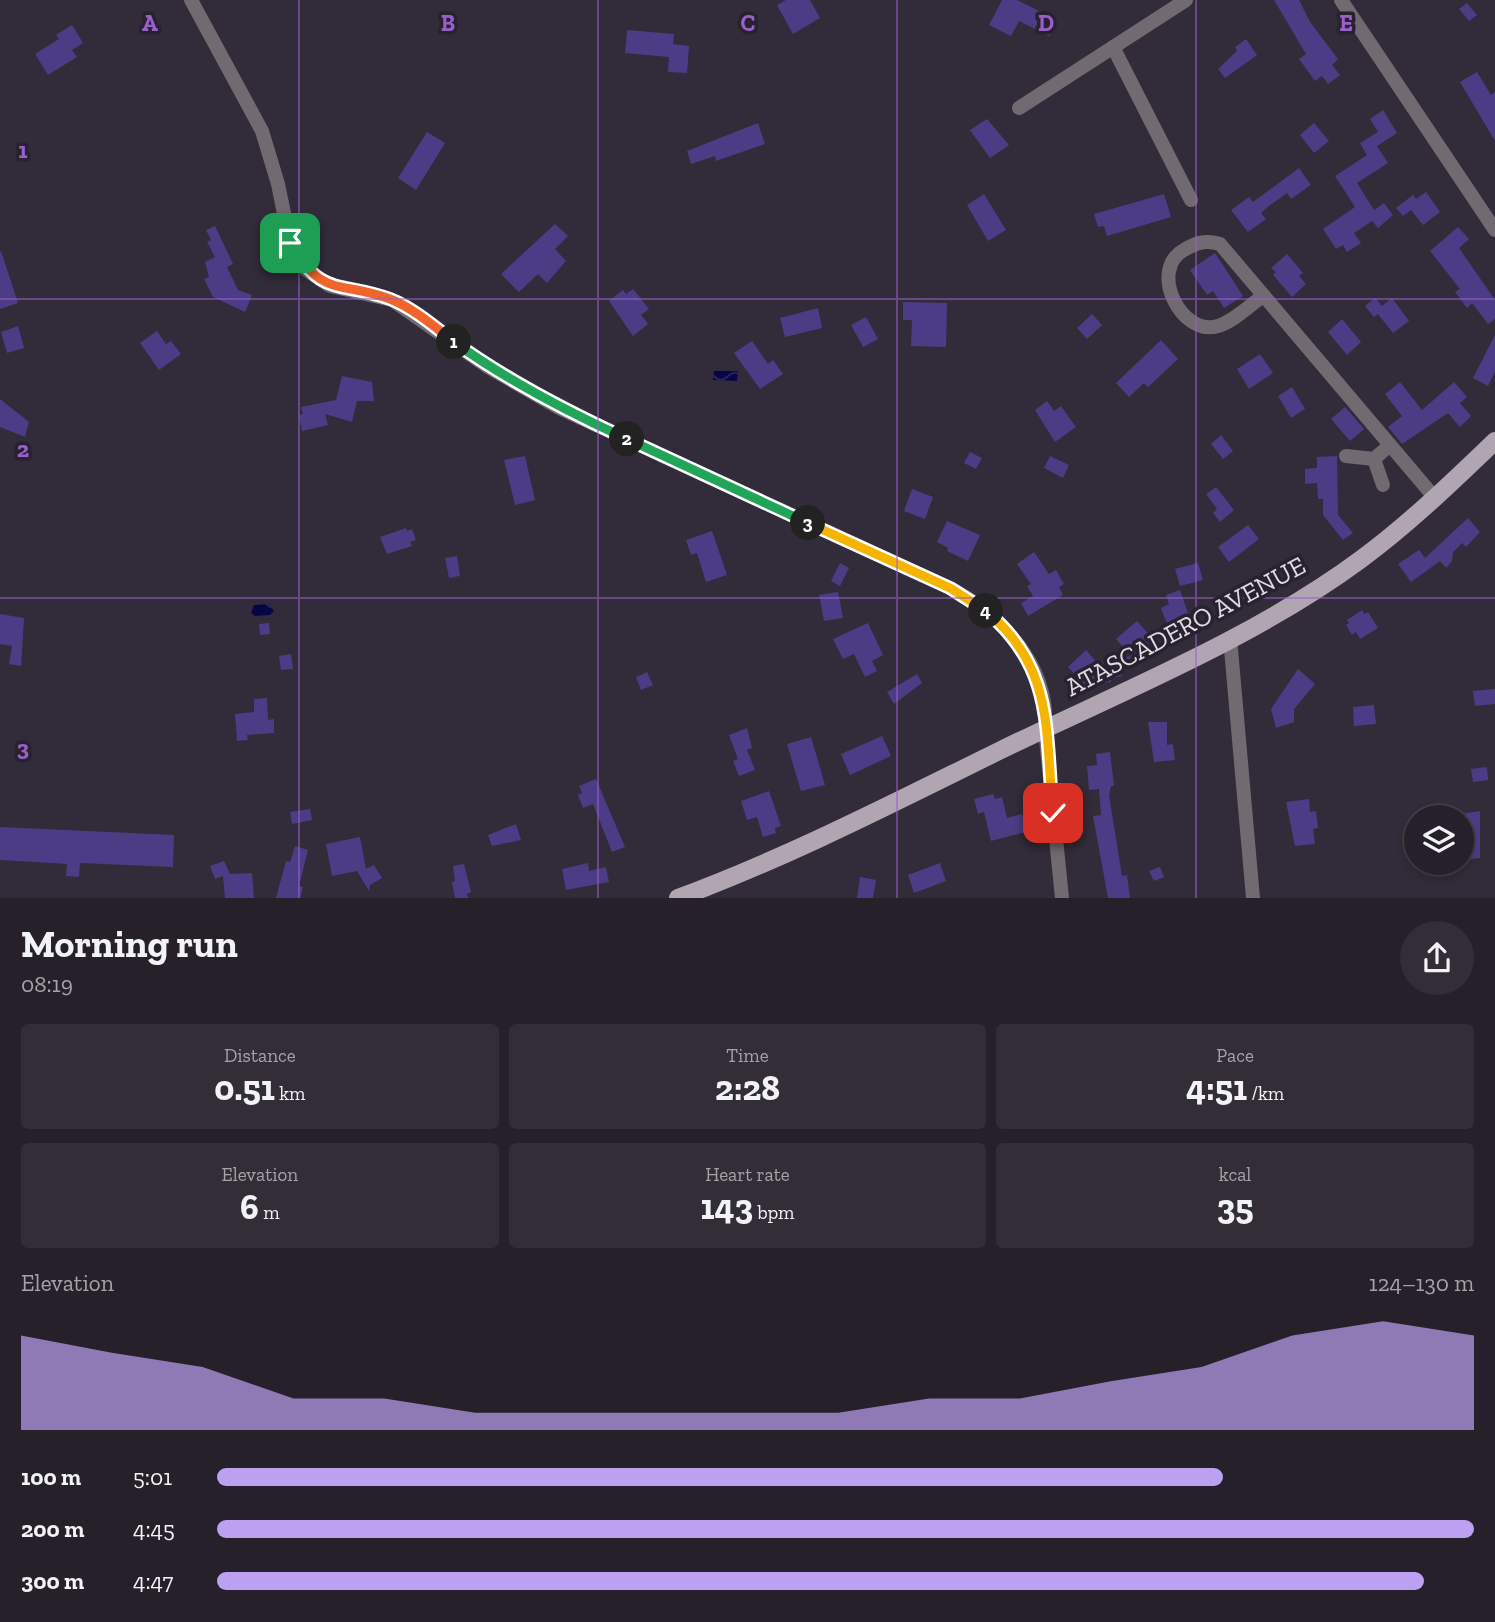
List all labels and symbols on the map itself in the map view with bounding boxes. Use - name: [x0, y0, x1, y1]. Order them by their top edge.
- text: A: [142, 9, 158, 37]
- text: B: [441, 9, 455, 37]
- text: C: [741, 9, 755, 37]
- text: D: [1038, 9, 1054, 37]
- text: E: [1339, 9, 1353, 37]
- text: 1: [18, 136, 28, 164]
- pin: [260, 213, 320, 273]
- pin: 1: [436, 324, 472, 360]
- pin: 2: [610, 422, 644, 457]
- text: 2: [17, 435, 29, 463]
- pin: 3: [790, 505, 826, 540]
- street label: ATASCADERO AVENUE: [1059, 549, 1311, 703]
- pin: 4: [968, 594, 1004, 628]
- text: 3: [17, 734, 29, 762]
- pin: [1023, 783, 1083, 843]

